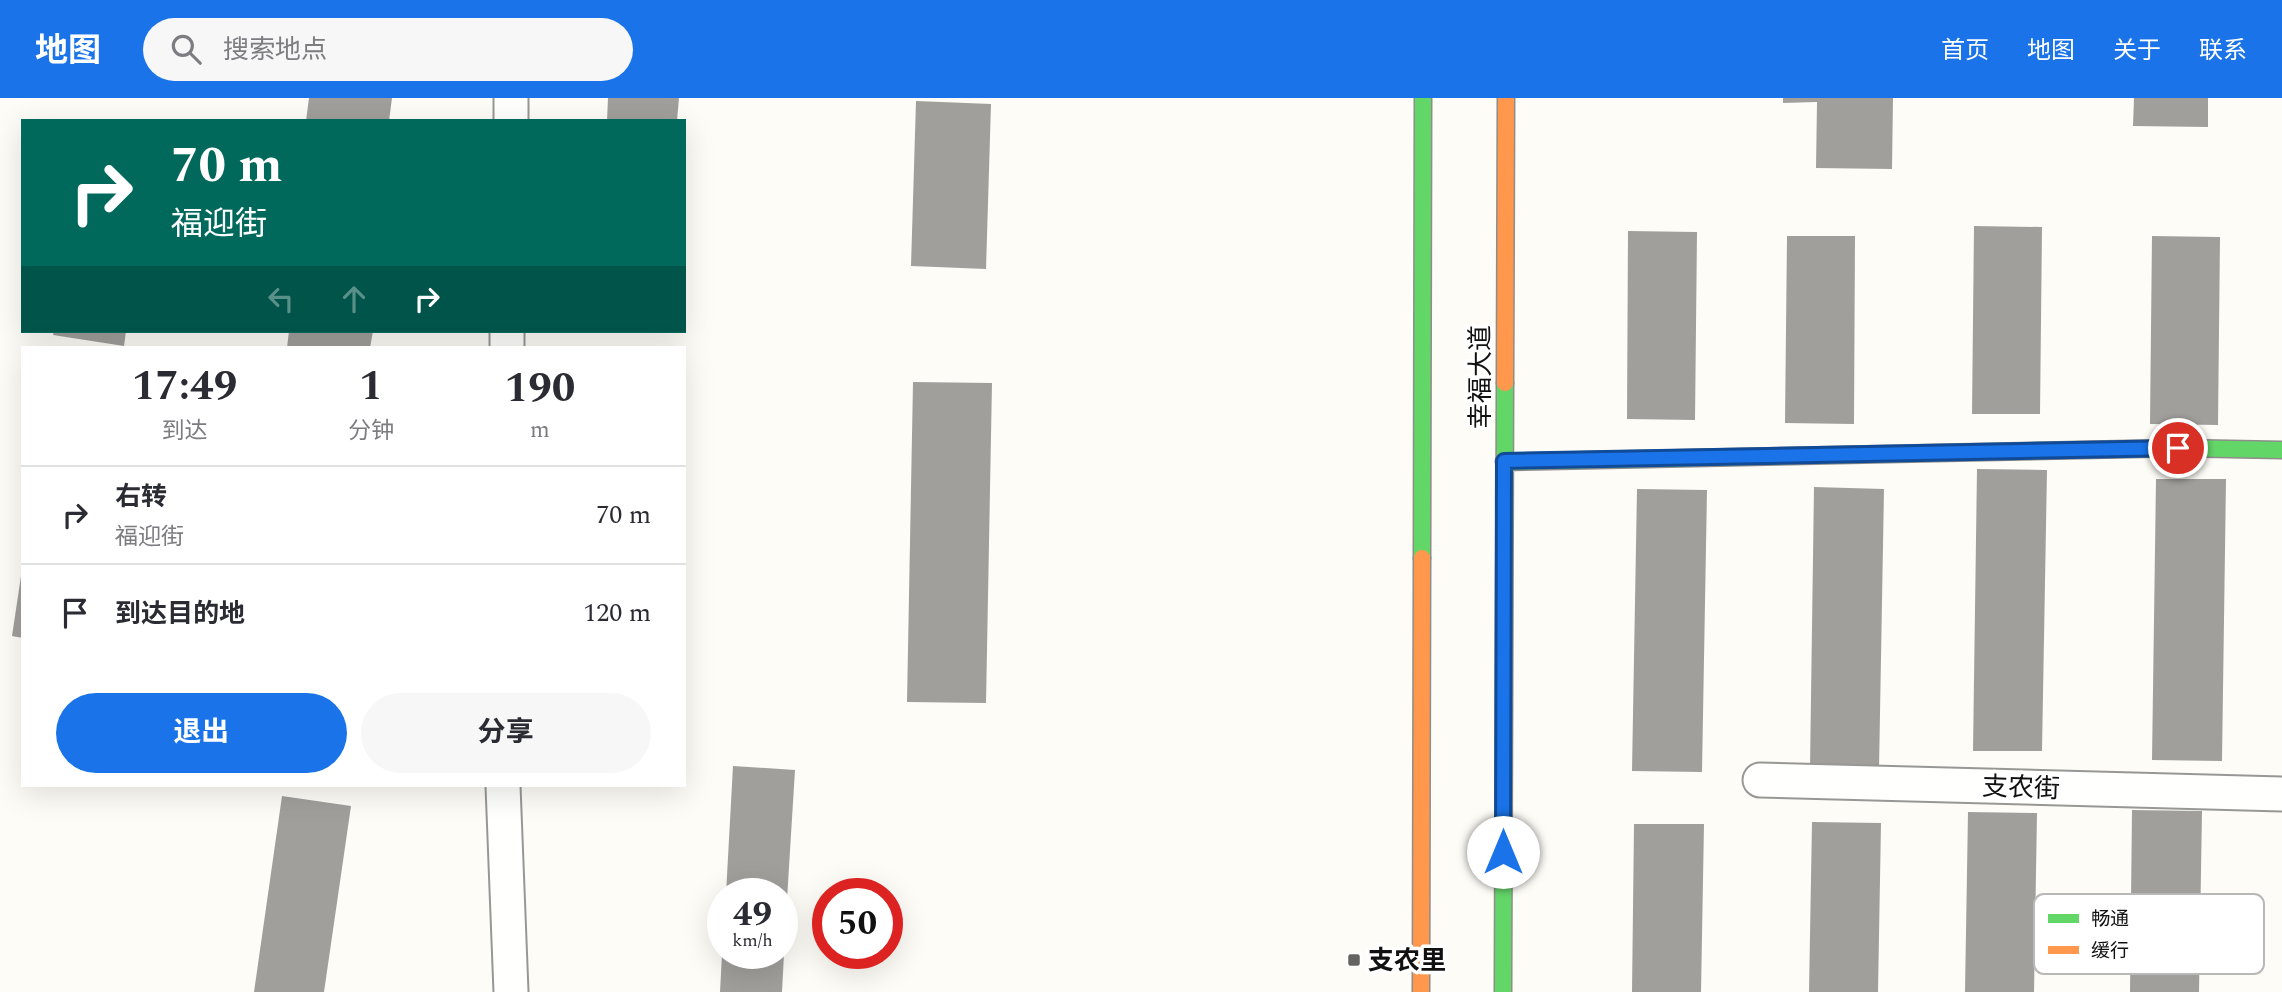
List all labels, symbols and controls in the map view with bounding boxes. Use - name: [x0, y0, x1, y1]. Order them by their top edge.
- search box: [143, 18, 633, 81]
- text: 地图: [35, 26, 101, 76]
- icon: search: [167, 30, 205, 68]
- text: 搜索地点: [223, 30, 327, 70]
- text: 首页: [1941, 33, 1989, 69]
- text: 地图: [2027, 33, 2075, 69]
- text: 关于: [2113, 33, 2161, 69]
- text: 联系: [2199, 33, 2247, 69]
- text: 70 m: [171, 129, 282, 204]
- icon: right: [56, 147, 147, 238]
- text: 福迎街: [171, 200, 267, 249]
- icon: left: [262, 280, 300, 318]
- icon: ahead: [335, 280, 373, 318]
- icon: right: [408, 280, 446, 318]
- street label: 幸福大道: [1461, 325, 1501, 429]
- text: 17:49: [132, 355, 237, 418]
- text: 1: [359, 355, 383, 418]
- text: 190: [505, 357, 575, 420]
- text: m: [530, 413, 550, 448]
- text: 到达: [161, 414, 207, 449]
- text: 分钟: [348, 414, 394, 449]
- pin: [2148, 418, 2208, 478]
- icon: arrive: [2159, 429, 2197, 467]
- text: 右转: [115, 477, 167, 517]
- text: 70 m: [596, 495, 651, 535]
- icon: right: [56, 496, 94, 534]
- text: 福迎街: [115, 520, 184, 555]
- text: 120 m: [583, 593, 651, 633]
- icon: arrive: [56, 594, 94, 632]
- text: 到达目的地: [115, 594, 245, 634]
- button: 退出: [56, 693, 347, 773]
- button: 分享: [361, 693, 651, 773]
- street label: 支农街: [1981, 767, 2061, 809]
- position arrow: [1466, 815, 1540, 889]
- speed limit sign: 50: [812, 878, 903, 969]
- text: 49: [733, 888, 772, 941]
- legend: [2034, 894, 2264, 974]
- text: 畅通: [2091, 905, 2129, 934]
- text: km/h: [732, 927, 773, 954]
- text: 缓行: [2091, 937, 2129, 966]
- place label: 支农里: [1368, 941, 1446, 981]
- marker: 支农里: [1346, 952, 1362, 968]

